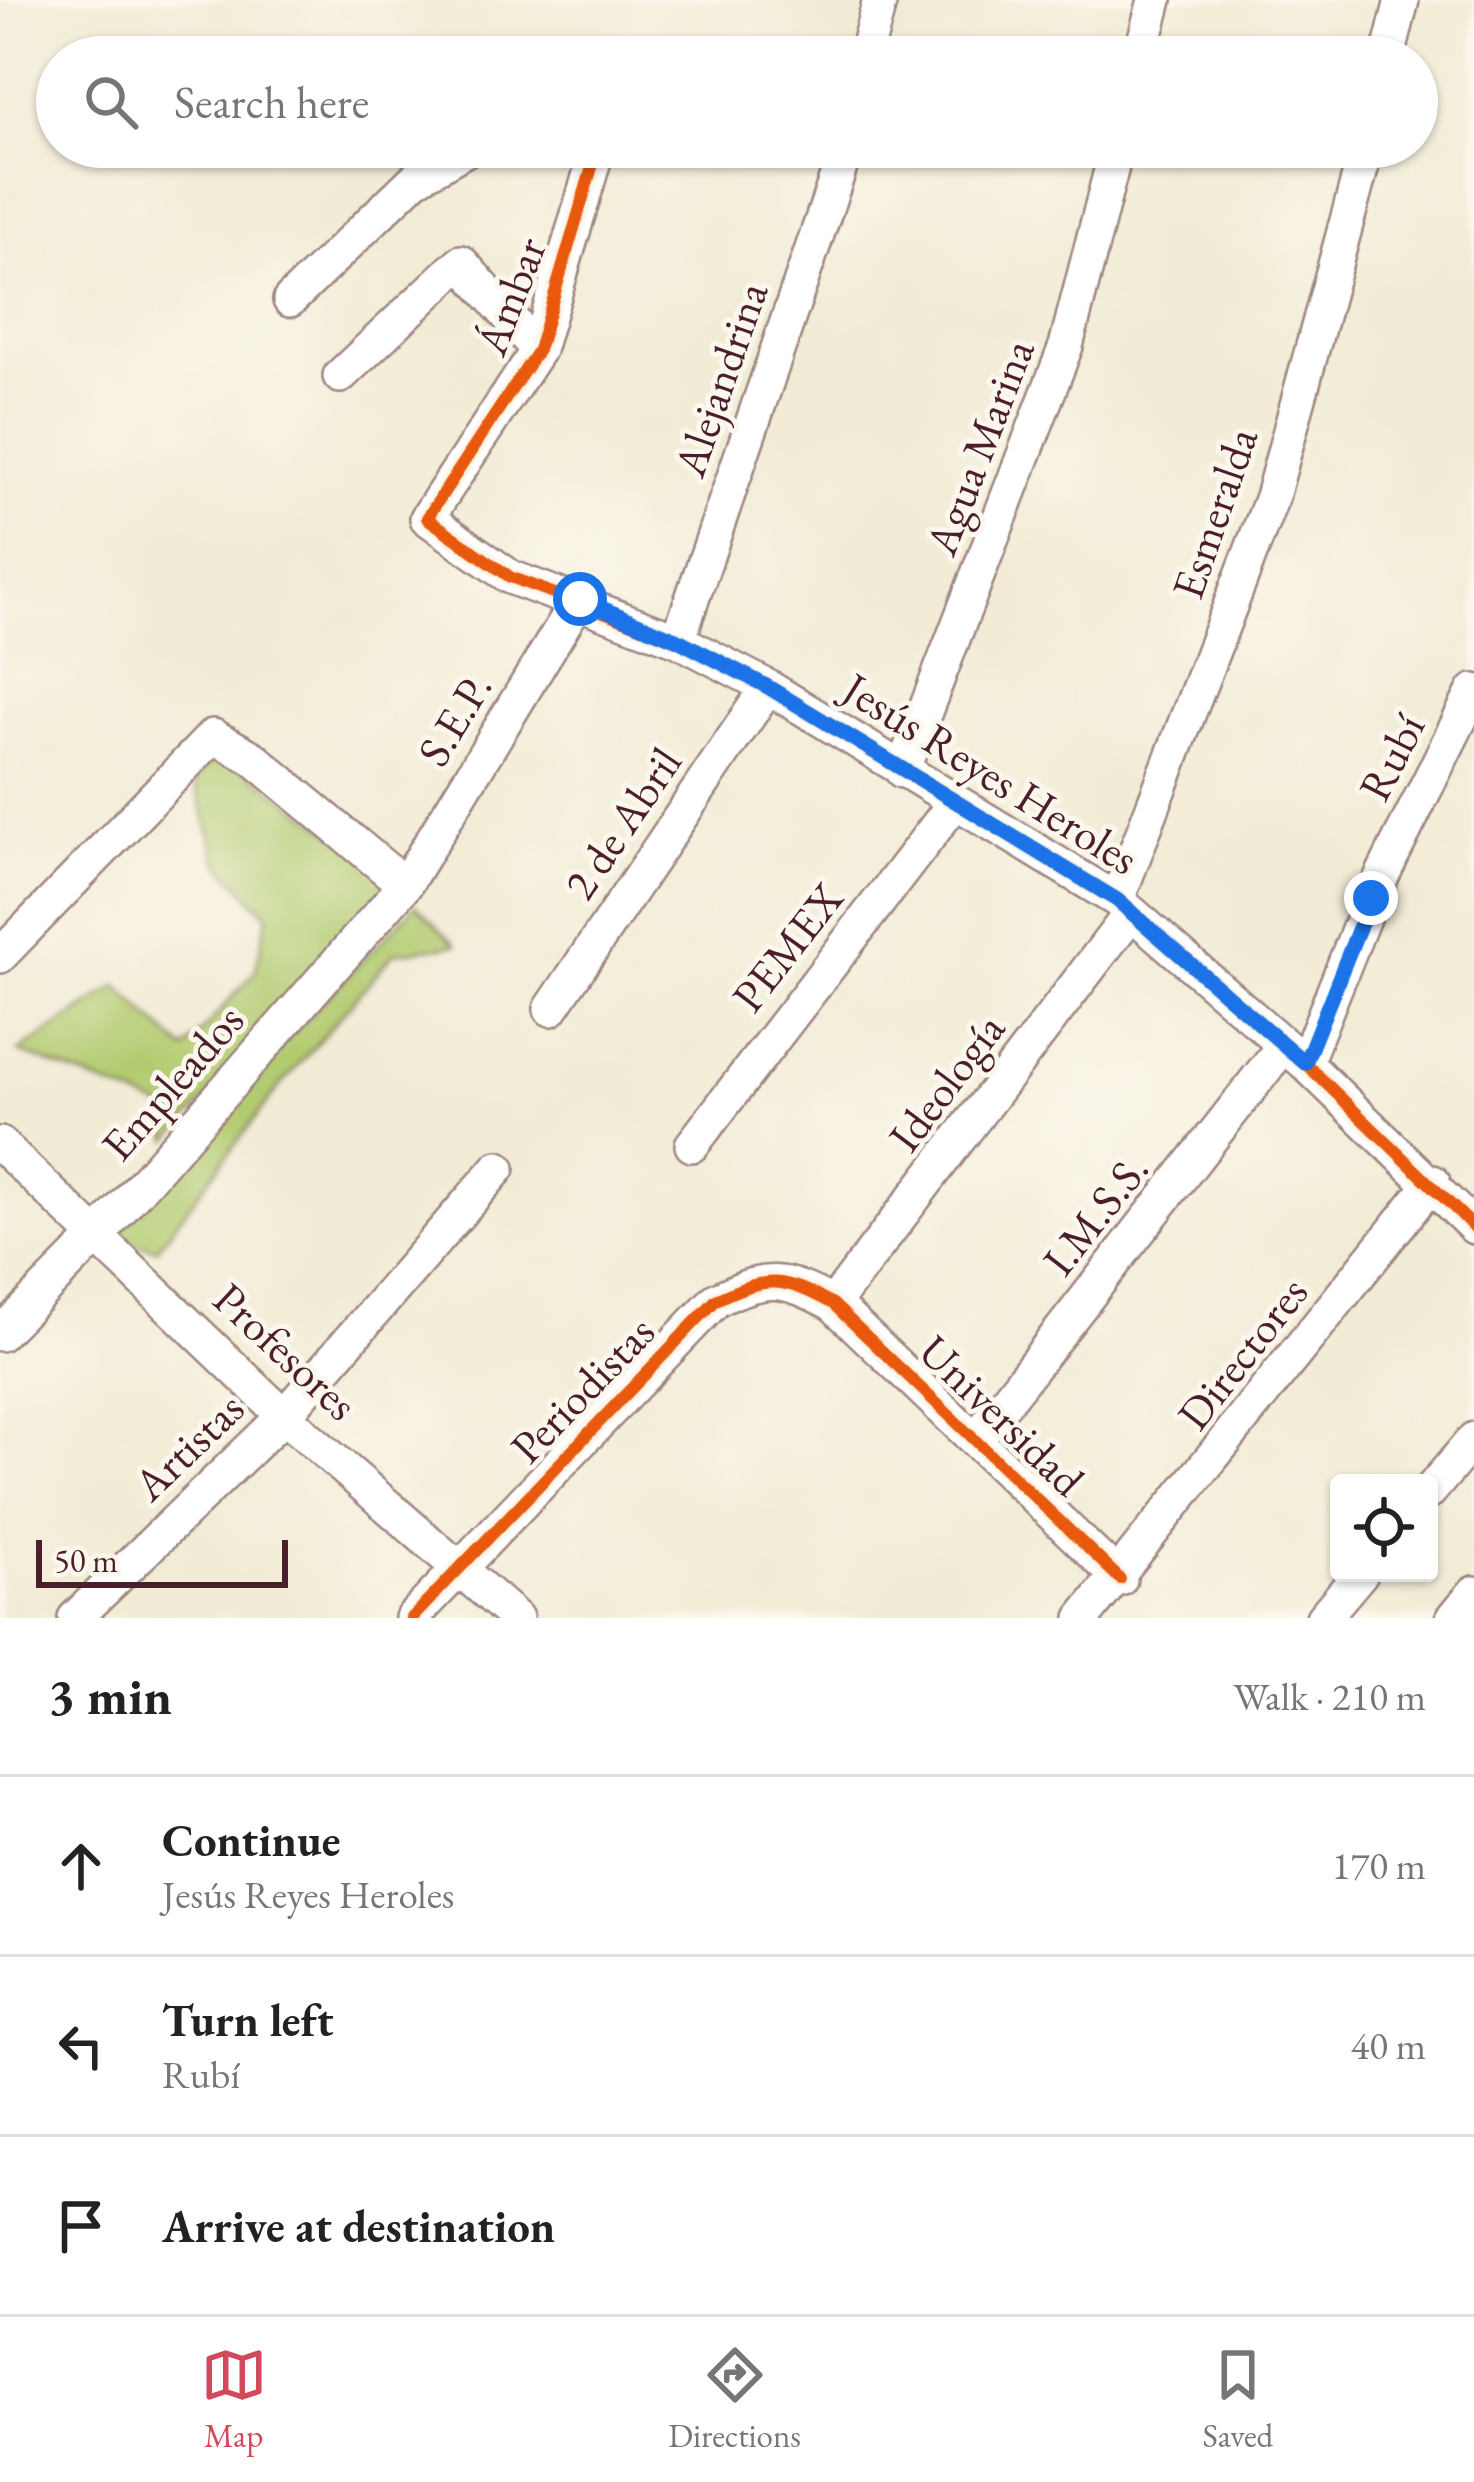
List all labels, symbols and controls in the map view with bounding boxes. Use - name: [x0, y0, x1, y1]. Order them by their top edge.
- search box: [36, 36, 1438, 168]
- icon: search: [78, 69, 144, 135]
- text: Search here: [174, 73, 369, 131]
- street label: Ámbar: [461, 229, 559, 364]
- street label: Alejandrina: [659, 274, 780, 485]
- street label: Agua Marina: [911, 331, 1047, 564]
- street label: Esmeralda: [1158, 420, 1270, 606]
- route start: [553, 572, 607, 626]
- street label: Jesús Reyes Heroles: [829, 657, 1149, 887]
- street label: S.E.P.: [404, 662, 504, 776]
- street label: Rubí: [1345, 703, 1438, 810]
- street label: 2 de Abril: [550, 736, 694, 910]
- street label: PEMEX: [719, 871, 856, 1023]
- route end: [1344, 871, 1398, 925]
- street label: Empleados: [88, 992, 256, 1172]
- street label: Ideología: [875, 1001, 1017, 1163]
- street label: I.M.S.S.: [1029, 1141, 1161, 1287]
- street label: Directores: [1164, 1265, 1320, 1441]
- street label: Profesores: [202, 1269, 370, 1433]
- street label: Periodistas: [497, 1303, 667, 1475]
- street label: Universidad: [907, 1322, 1097, 1508]
- street label: Artistas: [119, 1379, 256, 1514]
- map controls: [1330, 1474, 1438, 1582]
- button: locate: [1330, 1474, 1438, 1582]
- scale bar: [36, 1534, 288, 1587]
- text: 50 m: [54, 1539, 118, 1582]
- text: 3 min: [48, 1663, 172, 1729]
- text: Walk · 210 m: [1233, 1671, 1426, 1722]
- text: Continue: [162, 1811, 340, 1869]
- icon: ahead: [48, 1833, 114, 1899]
- text: 170 m: [1332, 1840, 1426, 1891]
- text: Jesús Reyes Heroles: [162, 1869, 454, 1920]
- text: Turn left: [162, 1991, 334, 2049]
- icon: left: [48, 2013, 114, 2079]
- text: 40 m: [1350, 2020, 1426, 2071]
- text: Rubí: [162, 2049, 240, 2100]
- icon: arrive: [48, 2193, 114, 2259]
- text: Arrive at destination: [162, 2197, 555, 2255]
- tab: Map: [201, 2342, 267, 2457]
- tab: Directions: [668, 2342, 801, 2457]
- tab: Saved: [1203, 2342, 1273, 2457]

